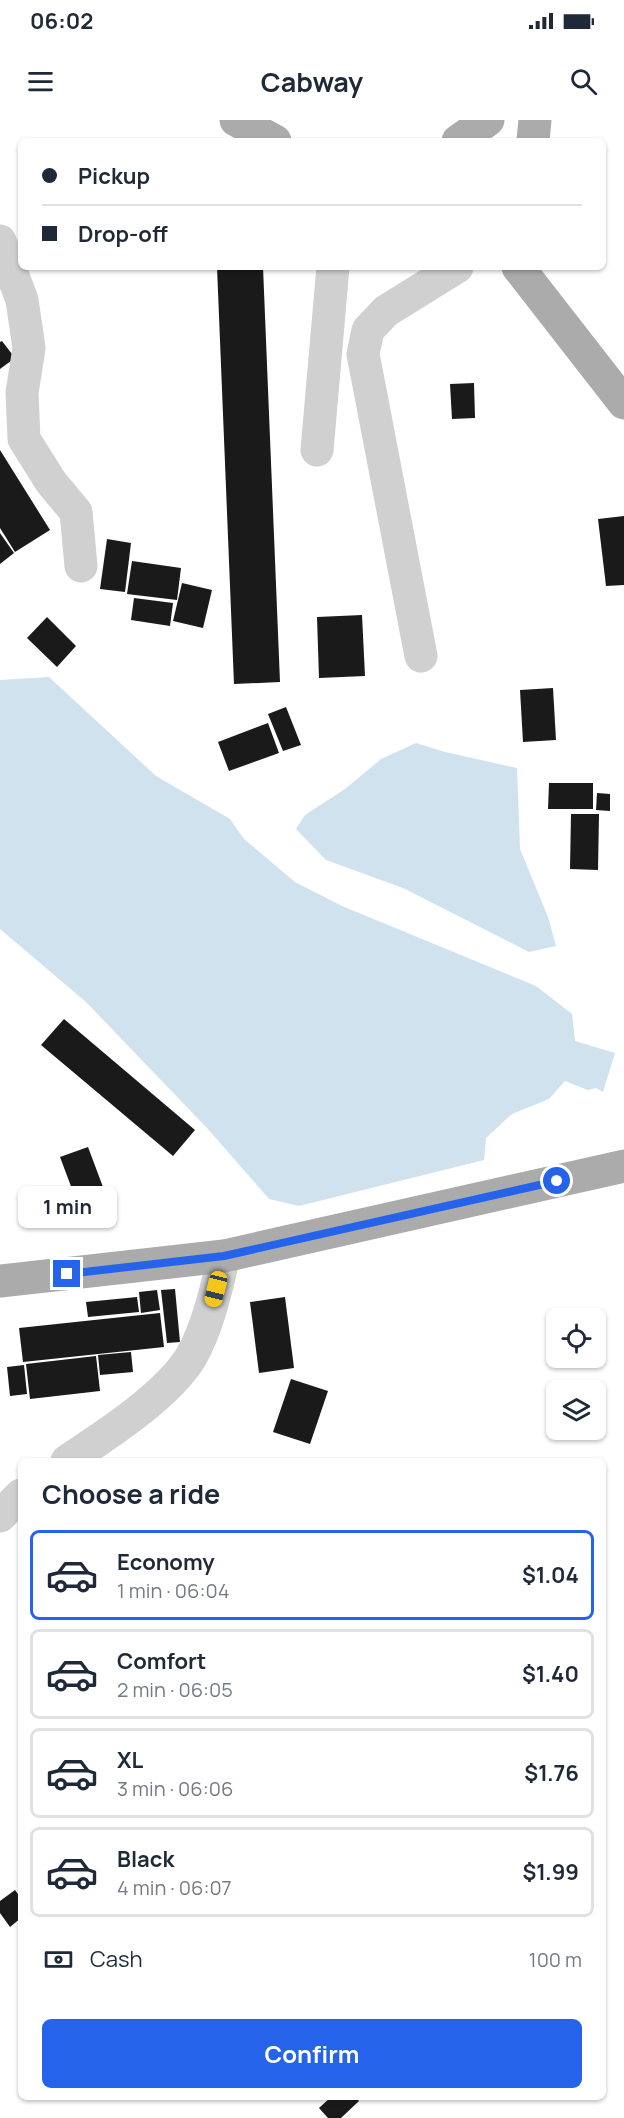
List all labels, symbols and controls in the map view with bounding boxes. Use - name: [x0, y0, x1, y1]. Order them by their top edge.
- text: 06:02: [30, 6, 93, 36]
- text: Cabway: [261, 63, 363, 100]
- icon: menu: [24, 65, 57, 98]
- icon: search: [567, 65, 600, 98]
- text: Pickup: [78, 161, 150, 191]
- text: Drop-off: [78, 219, 168, 249]
- route start: [543, 1167, 570, 1194]
- callout: 1 min: [17, 1187, 116, 1229]
- text: 1 min: [43, 1193, 92, 1220]
- route end: [53, 1260, 80, 1287]
- car: [203, 1269, 229, 1309]
- map controls: [546, 1308, 606, 1440]
- button: locate: [546, 1308, 606, 1368]
- button: layers: [546, 1380, 606, 1440]
- text: Choose a ride: [42, 1475, 220, 1512]
- text: Economy: [117, 1547, 215, 1577]
- icon: car: [45, 1548, 99, 1602]
- text: $1.04: [522, 1560, 579, 1590]
- text: 1 min · 06:04: [117, 1577, 229, 1604]
- text: Comfort: [117, 1646, 206, 1676]
- icon: car: [45, 1647, 99, 1701]
- text: $1.40: [522, 1659, 579, 1689]
- text: 2 min · 06:05: [117, 1676, 233, 1703]
- text: XL: [117, 1745, 143, 1775]
- icon: car: [45, 1746, 99, 1800]
- text: $1.76: [524, 1758, 579, 1788]
- text: 3 min · 06:06: [117, 1775, 233, 1802]
- text: Black: [117, 1844, 174, 1874]
- icon: car: [45, 1845, 99, 1899]
- text: $1.99: [522, 1857, 579, 1887]
- text: 4 min · 06:07: [117, 1874, 232, 1901]
- icon: cash: [42, 1943, 75, 1976]
- text: Cash: [90, 1944, 143, 1974]
- text: 100 m: [529, 1946, 582, 1973]
- button: Confirm: [42, 2019, 582, 2088]

